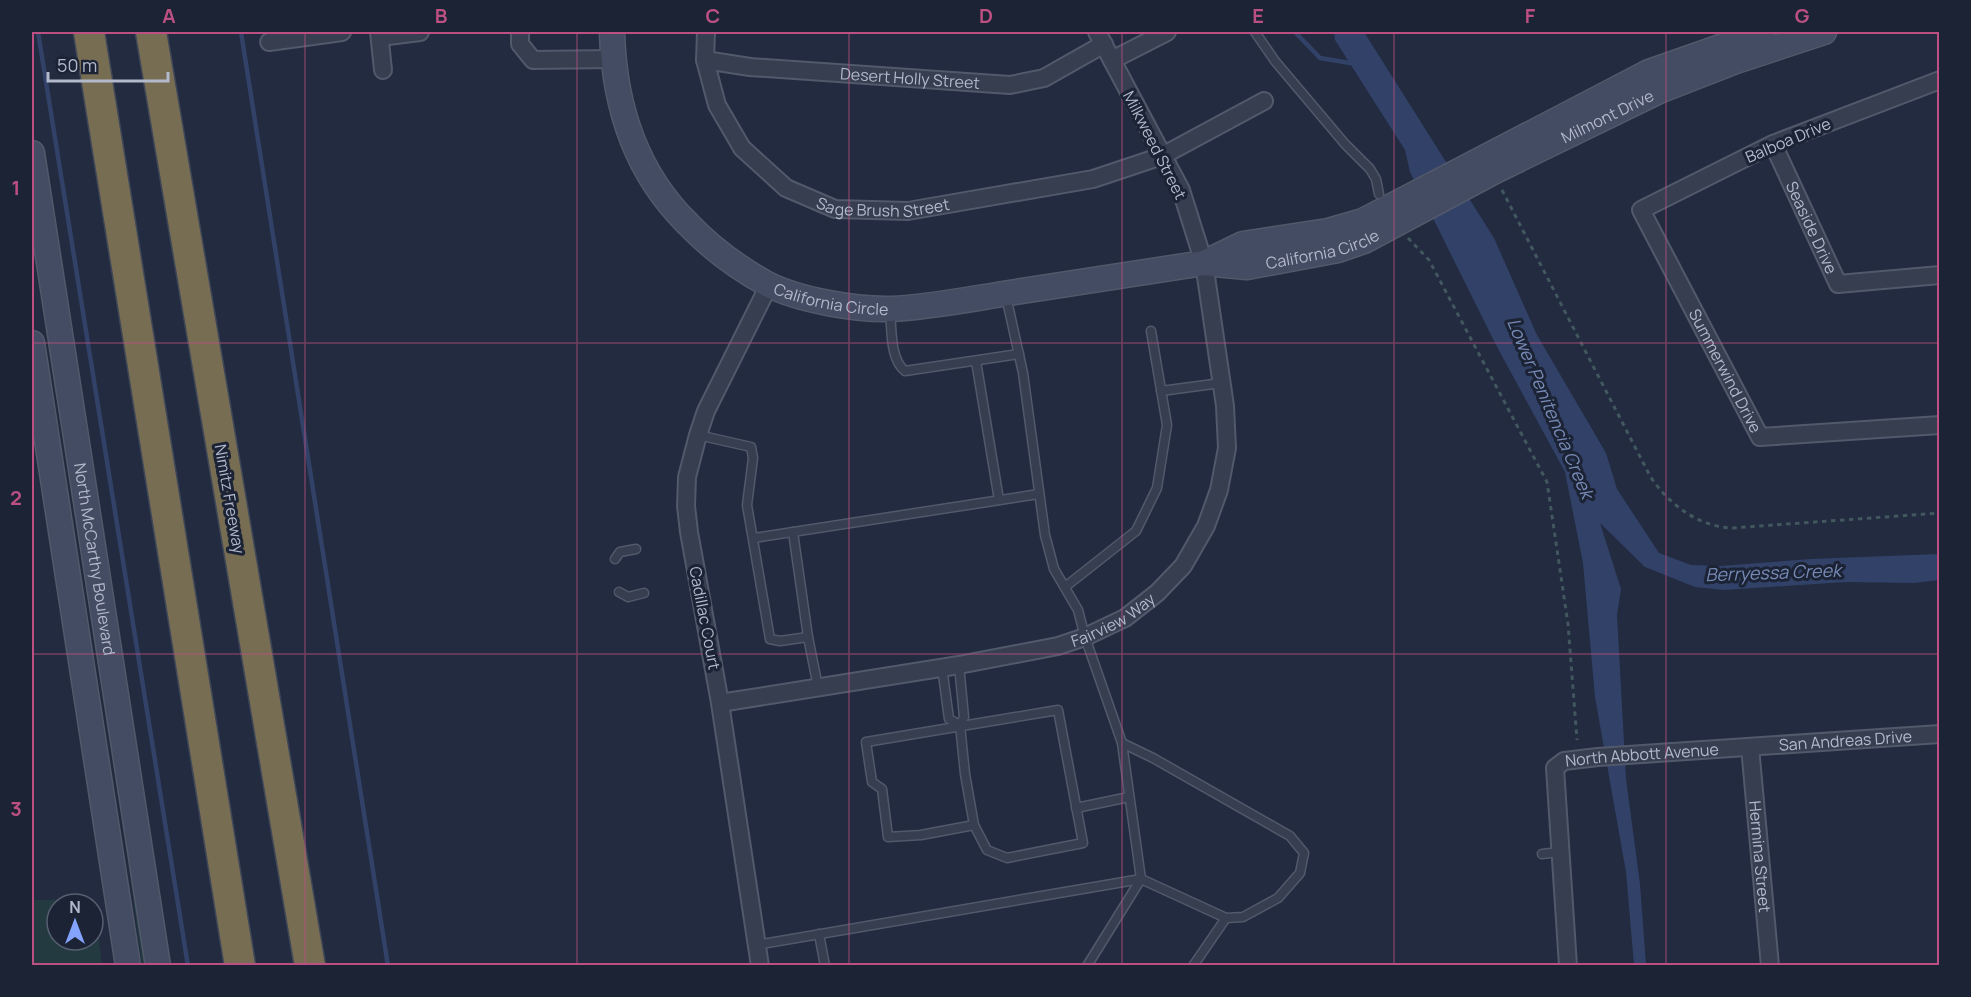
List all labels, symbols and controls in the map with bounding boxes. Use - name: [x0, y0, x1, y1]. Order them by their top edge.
- text: A: [162, 2, 176, 29]
- text: B: [435, 2, 448, 29]
- text: C: [706, 2, 720, 29]
- text: D: [979, 2, 993, 29]
- text: E: [1252, 2, 1264, 29]
- text: F: [1525, 2, 1536, 29]
- text: G: [1795, 2, 1810, 29]
- scale bar: [48, 45, 168, 83]
- text: 50 m: [57, 53, 97, 77]
- street label: Desert Holly Street: [840, 62, 981, 94]
- street label: Milmont Drive: [1557, 84, 1657, 148]
- street label: Milkweed Street: [1118, 87, 1192, 203]
- street label: Balboa Drive: [1742, 112, 1834, 168]
- text: 1: [12, 174, 20, 201]
- street label: Seaside Drive: [1781, 178, 1843, 277]
- street label: Sage Brush Street: [813, 191, 951, 222]
- street label: California Circle: [1264, 224, 1383, 274]
- street label: California Circle: [771, 277, 889, 320]
- street label: Summerwind Drive: [1684, 305, 1767, 437]
- water label: Lower Penitencia Creek: [1502, 314, 1601, 505]
- street label: Nimitz Freeway: [210, 443, 251, 556]
- street label: North McCarthy Boulevard: [69, 461, 121, 657]
- text: 2: [10, 484, 22, 511]
- water label: Berryessa Creek: [1705, 558, 1844, 586]
- street label: Cadillac Court: [684, 565, 726, 671]
- street label: Fairview Way: [1068, 587, 1160, 652]
- street label: San Andreas Drive: [1778, 725, 1913, 756]
- street label: North Abbott Avenue: [1564, 738, 1719, 772]
- text: 3: [10, 795, 22, 822]
- street label: Hermina Street: [1744, 800, 1776, 913]
- north arrow: [45, 892, 105, 952]
- text: N: [69, 896, 81, 918]

